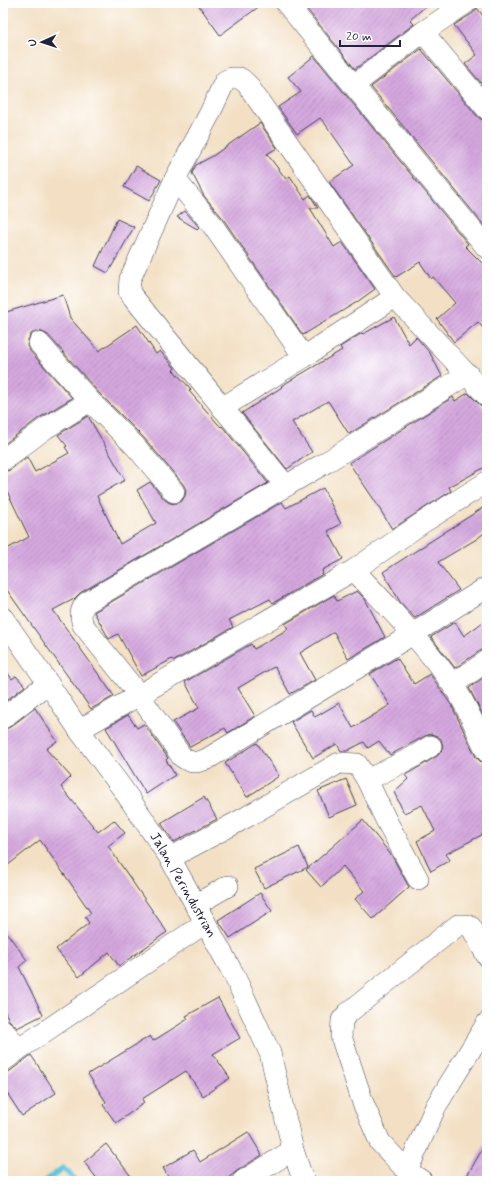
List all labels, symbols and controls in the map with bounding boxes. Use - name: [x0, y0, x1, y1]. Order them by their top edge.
- north arrow: [22, 22, 62, 62]
- scale bar: [340, 22, 400, 48]
- text: 20 m: [346, 29, 372, 45]
- text: U: [26, 39, 40, 46]
- street label: Jalan Perindustrian: [145, 829, 221, 941]

